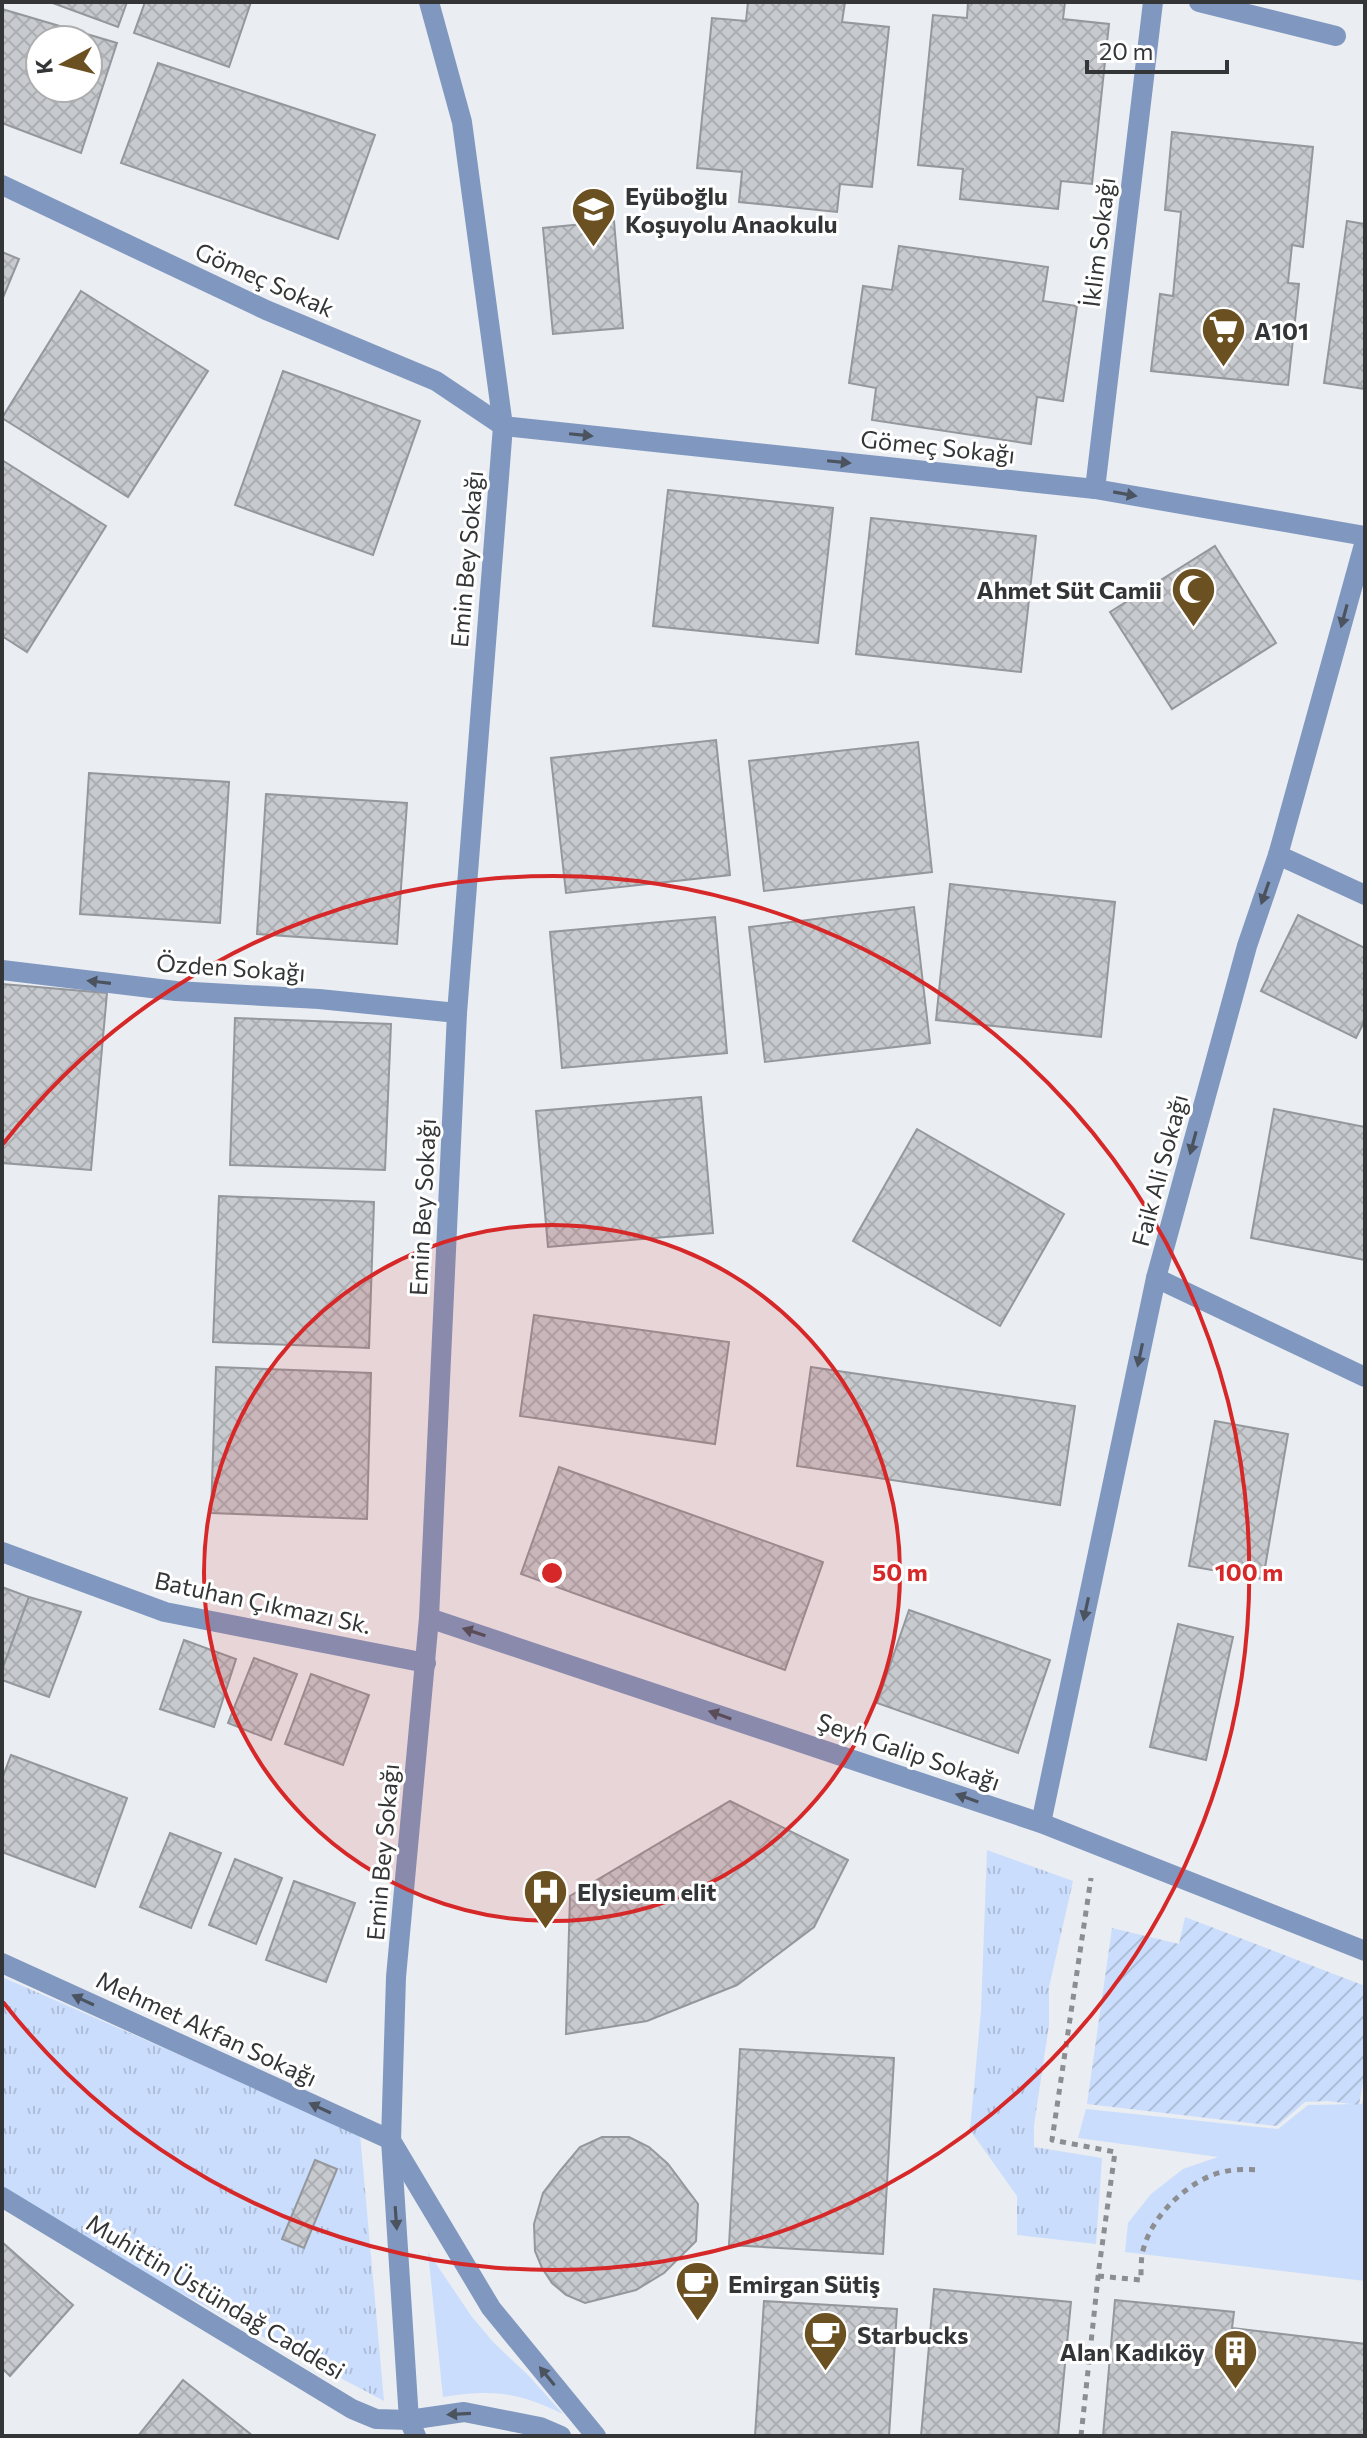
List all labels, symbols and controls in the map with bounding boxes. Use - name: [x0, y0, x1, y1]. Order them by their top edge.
- north arrow: [24, 24, 104, 104]
- scale bar: [1087, 24, 1227, 74]
- text: 20 m: [1099, 36, 1153, 65]
- text: K: [29, 57, 58, 76]
- street label: İklim Sokağı: [1076, 175, 1120, 309]
- place label: Eyüboğlu Koşuyolu Anaokulu: [625, 181, 837, 238]
- school or university icon: Eyüboğlu Koşuyolu Anaokulu: [570, 185, 618, 248]
- street label: Gömeç Sokak: [191, 235, 339, 323]
- supermarket icon: A101: [1199, 306, 1247, 369]
- place label: A101: [1254, 316, 1309, 345]
- street label: Gömeç Sokağı: [859, 423, 1017, 469]
- one-way arrow: [569, 428, 594, 441]
- one-way arrow: [827, 456, 852, 469]
- street label: Emin Bey Sokağı: [444, 469, 488, 649]
- one-way arrow: [1113, 489, 1138, 501]
- mosque icon: Ahmet Süt Camii: [1169, 565, 1217, 628]
- place label: Ahmet Süt Camii: [976, 575, 1162, 604]
- one-way arrow: [1337, 605, 1350, 629]
- one-way arrow: [1259, 882, 1271, 906]
- street label: Özden Sokağı: [155, 947, 307, 987]
- one-way arrow: [86, 975, 111, 988]
- street label: Faik Ali Sokağı: [1125, 1091, 1193, 1249]
- street label: Emin Bey Sokağı: [403, 1118, 441, 1296]
- one-way arrow: [1186, 1131, 1199, 1155]
- one-way arrow: [1133, 1342, 1145, 1367]
- text: 50 m: [872, 1557, 928, 1586]
- text: 100 m: [1215, 1557, 1283, 1586]
- centre of rings: [538, 1559, 566, 1587]
- street label: Batuhan Çıkmazı Sk.: [152, 1565, 374, 1639]
- one-way arrow: [1079, 1597, 1092, 1622]
- one-way arrow: [462, 1625, 486, 1638]
- street label: Şeyh Galip Sokağı: [814, 1706, 1004, 1796]
- one-way arrow: [708, 1708, 732, 1720]
- street label: Emin Bey Sokağı: [360, 1762, 404, 1942]
- one-way arrow: [955, 1791, 979, 1803]
- hospital icon: Elysieum elit: [522, 1867, 570, 1930]
- place label: Elysieum elit: [577, 1877, 716, 1906]
- street label: Mehmet Akfan Sokağı: [92, 1964, 322, 2092]
- one-way arrow: [72, 1993, 95, 2007]
- one-way arrow: [308, 2101, 332, 2115]
- one-way arrow: [390, 2206, 403, 2231]
- street label: Muhittin Üstündağ Caddesi: [82, 2207, 350, 2385]
- cafe icon: Emirgan Sütiş: [673, 2259, 721, 2322]
- place label: Emirgan Sütiş: [728, 2269, 880, 2298]
- cafe icon: Starbucks: [802, 2310, 850, 2373]
- place label: Starbucks: [857, 2320, 968, 2349]
- building icon: Alan Kadıköy: [1212, 2327, 1260, 2390]
- place label: Alan Kadıköy: [1060, 2337, 1205, 2366]
- one-way arrow: [539, 2366, 555, 2386]
- one-way arrow: [446, 2408, 471, 2421]

